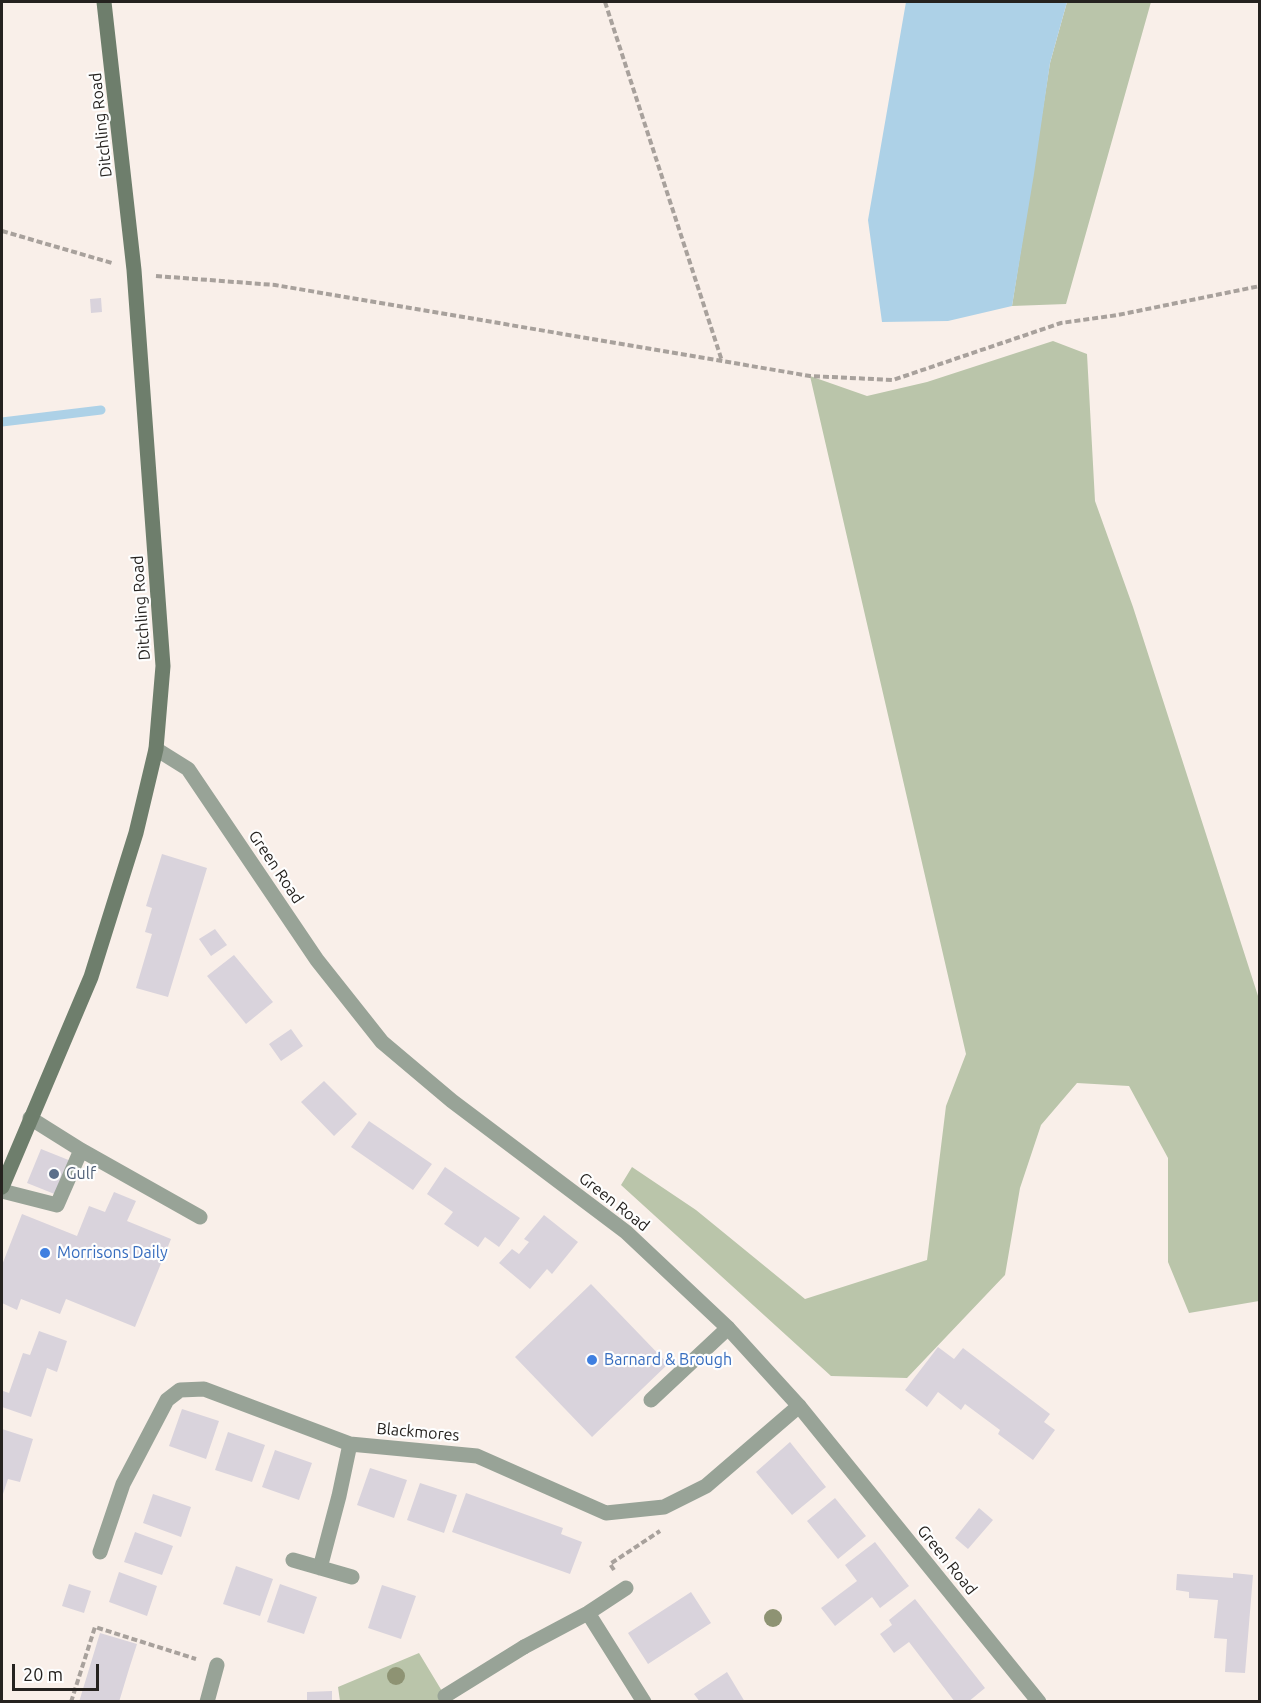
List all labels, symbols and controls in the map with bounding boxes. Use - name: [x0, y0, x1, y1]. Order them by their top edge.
- street label: Ditchling Road: [86, 72, 116, 178]
- street label: Ditchling Road: [128, 555, 154, 661]
- street label: Green Road: [245, 827, 307, 907]
- place label: Gulf: [66, 1164, 96, 1184]
- marker: Gulf: [47, 1167, 61, 1181]
- street label: Green Road: [575, 1169, 653, 1235]
- place label: Morrisons Daily: [57, 1243, 168, 1263]
- marker: Morrisons Daily: [38, 1246, 52, 1260]
- place label: Barnard & Brough: [604, 1350, 732, 1370]
- marker: Barnard & Brough: [585, 1353, 599, 1367]
- street label: Blackmores: [376, 1419, 460, 1445]
- street label: Green Road: [913, 1521, 981, 1599]
- scale bar: [15, 1652, 102, 1690]
- text: 20 m: [23, 1664, 63, 1684]

